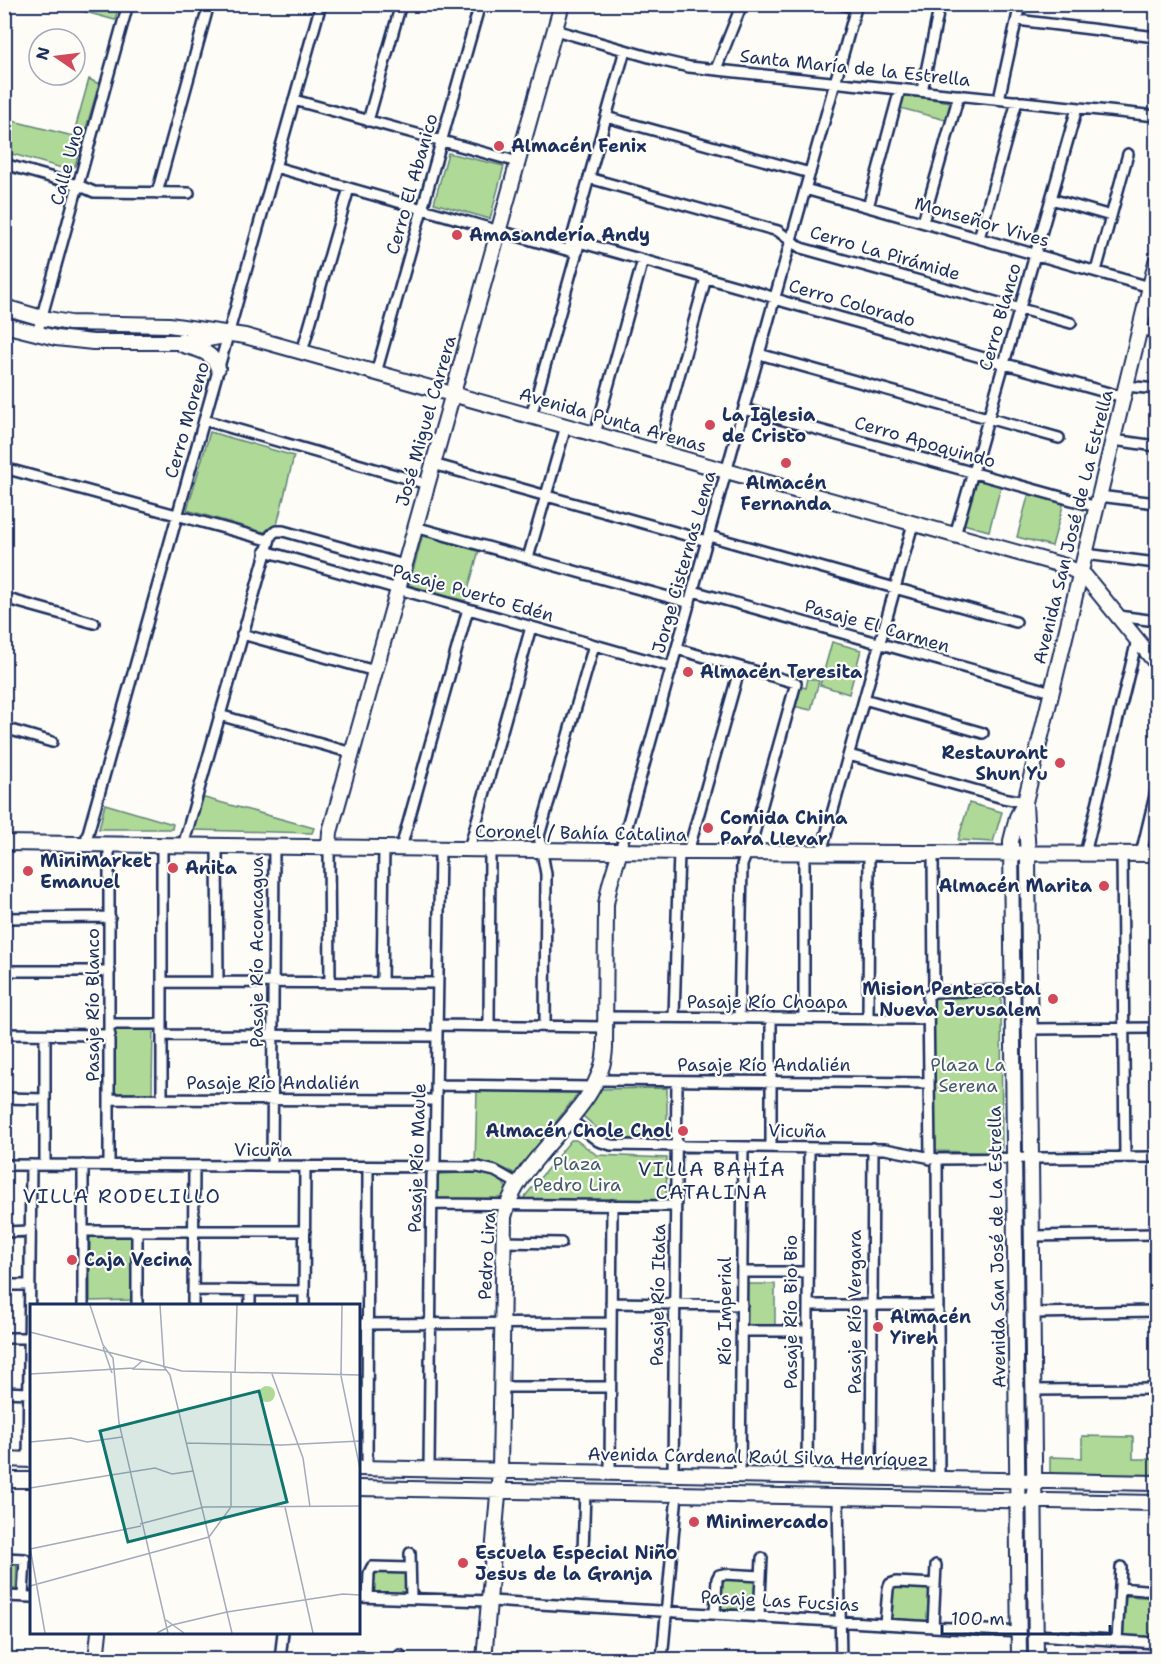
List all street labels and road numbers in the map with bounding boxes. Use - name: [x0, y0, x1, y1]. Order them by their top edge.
- street label: Santa María de la Estrella: [739, 44, 971, 92]
- street label: Cerro El Abanico: [380, 111, 444, 257]
- street label: Calle Uno: [45, 122, 89, 208]
- street label: Monseñor Vives: [912, 191, 1052, 253]
- street label: Cerro La Pirámide: [807, 220, 963, 286]
- street label: Cerro Blanco: [973, 260, 1027, 374]
- street label: Cerro Colorado: [786, 273, 918, 333]
- street label: José Miguel Carrera: [390, 333, 462, 509]
- street label: Cerro Moreno: [159, 359, 215, 481]
- street label: Avenida Punta Arenas: [516, 382, 710, 458]
- street label: Avenida San José de La Estrella: [1027, 387, 1119, 667]
- street label: Cerro Apoquindo: [852, 410, 998, 474]
- street label: Jorge Cisternas Lema: [646, 468, 722, 656]
- street label: Pasaje Puerto Edén: [390, 558, 556, 628]
- street label: Pasaje El Carmen: [802, 594, 952, 658]
- street label: Coronel / Bahía Catalina: [475, 819, 687, 847]
- street label: Pasaje Río Aconcagua: [245, 856, 269, 1048]
- street label: Pasaje Río Blanco: [81, 928, 105, 1082]
- street label: Pasaje Río Choapa: [687, 990, 847, 1014]
- street label: Pasaje Río Andalién: [677, 1053, 851, 1077]
- street label: Pasaje Río Andalién: [186, 1071, 360, 1095]
- street label: Pasaje Río Maule: [402, 1083, 432, 1233]
- street label: Avenida San José de La Estrella: [983, 1106, 1011, 1388]
- street label: Vicuña: [768, 1118, 826, 1144]
- street label: Vicuña: [234, 1138, 292, 1162]
- street label: Pedro Lira: [473, 1211, 501, 1301]
- street label: Pasaje Río Itata: [645, 1224, 671, 1366]
- street label: Pasaje Río Vergara: [843, 1230, 867, 1394]
- street label: Pasaje Río Bio Bio: [779, 1235, 803, 1389]
- street label: Río Imperial: [713, 1256, 737, 1365]
- street label: Avenida Cardenal Raúl Silva Henríquez: [587, 1442, 929, 1472]
- street label: Pasaje Las Fucsias: [700, 1585, 860, 1617]

